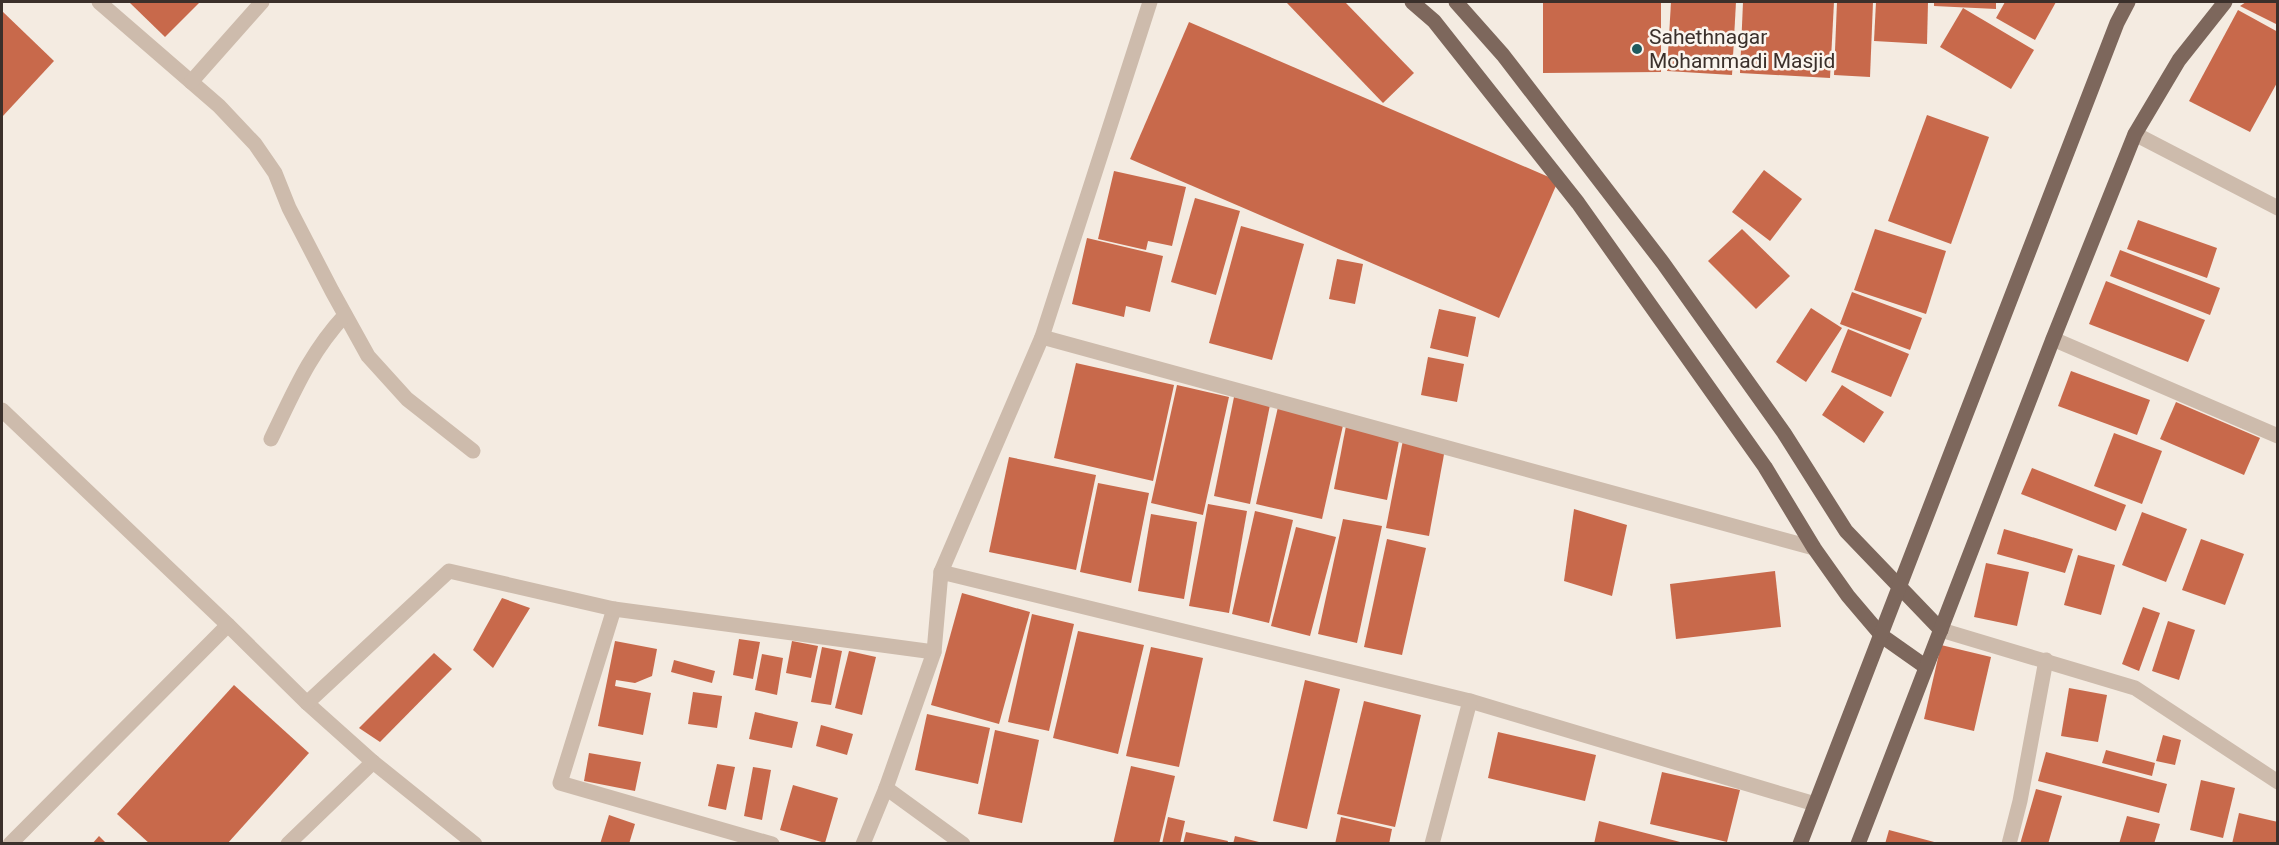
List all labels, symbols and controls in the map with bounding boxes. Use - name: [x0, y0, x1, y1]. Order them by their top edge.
- place label: Sahethnagar Mohammadi Masjid: [1649, 25, 1835, 73]
- marker: Sahethnagar Mohammadi Masjid: [1630, 42, 1644, 56]

